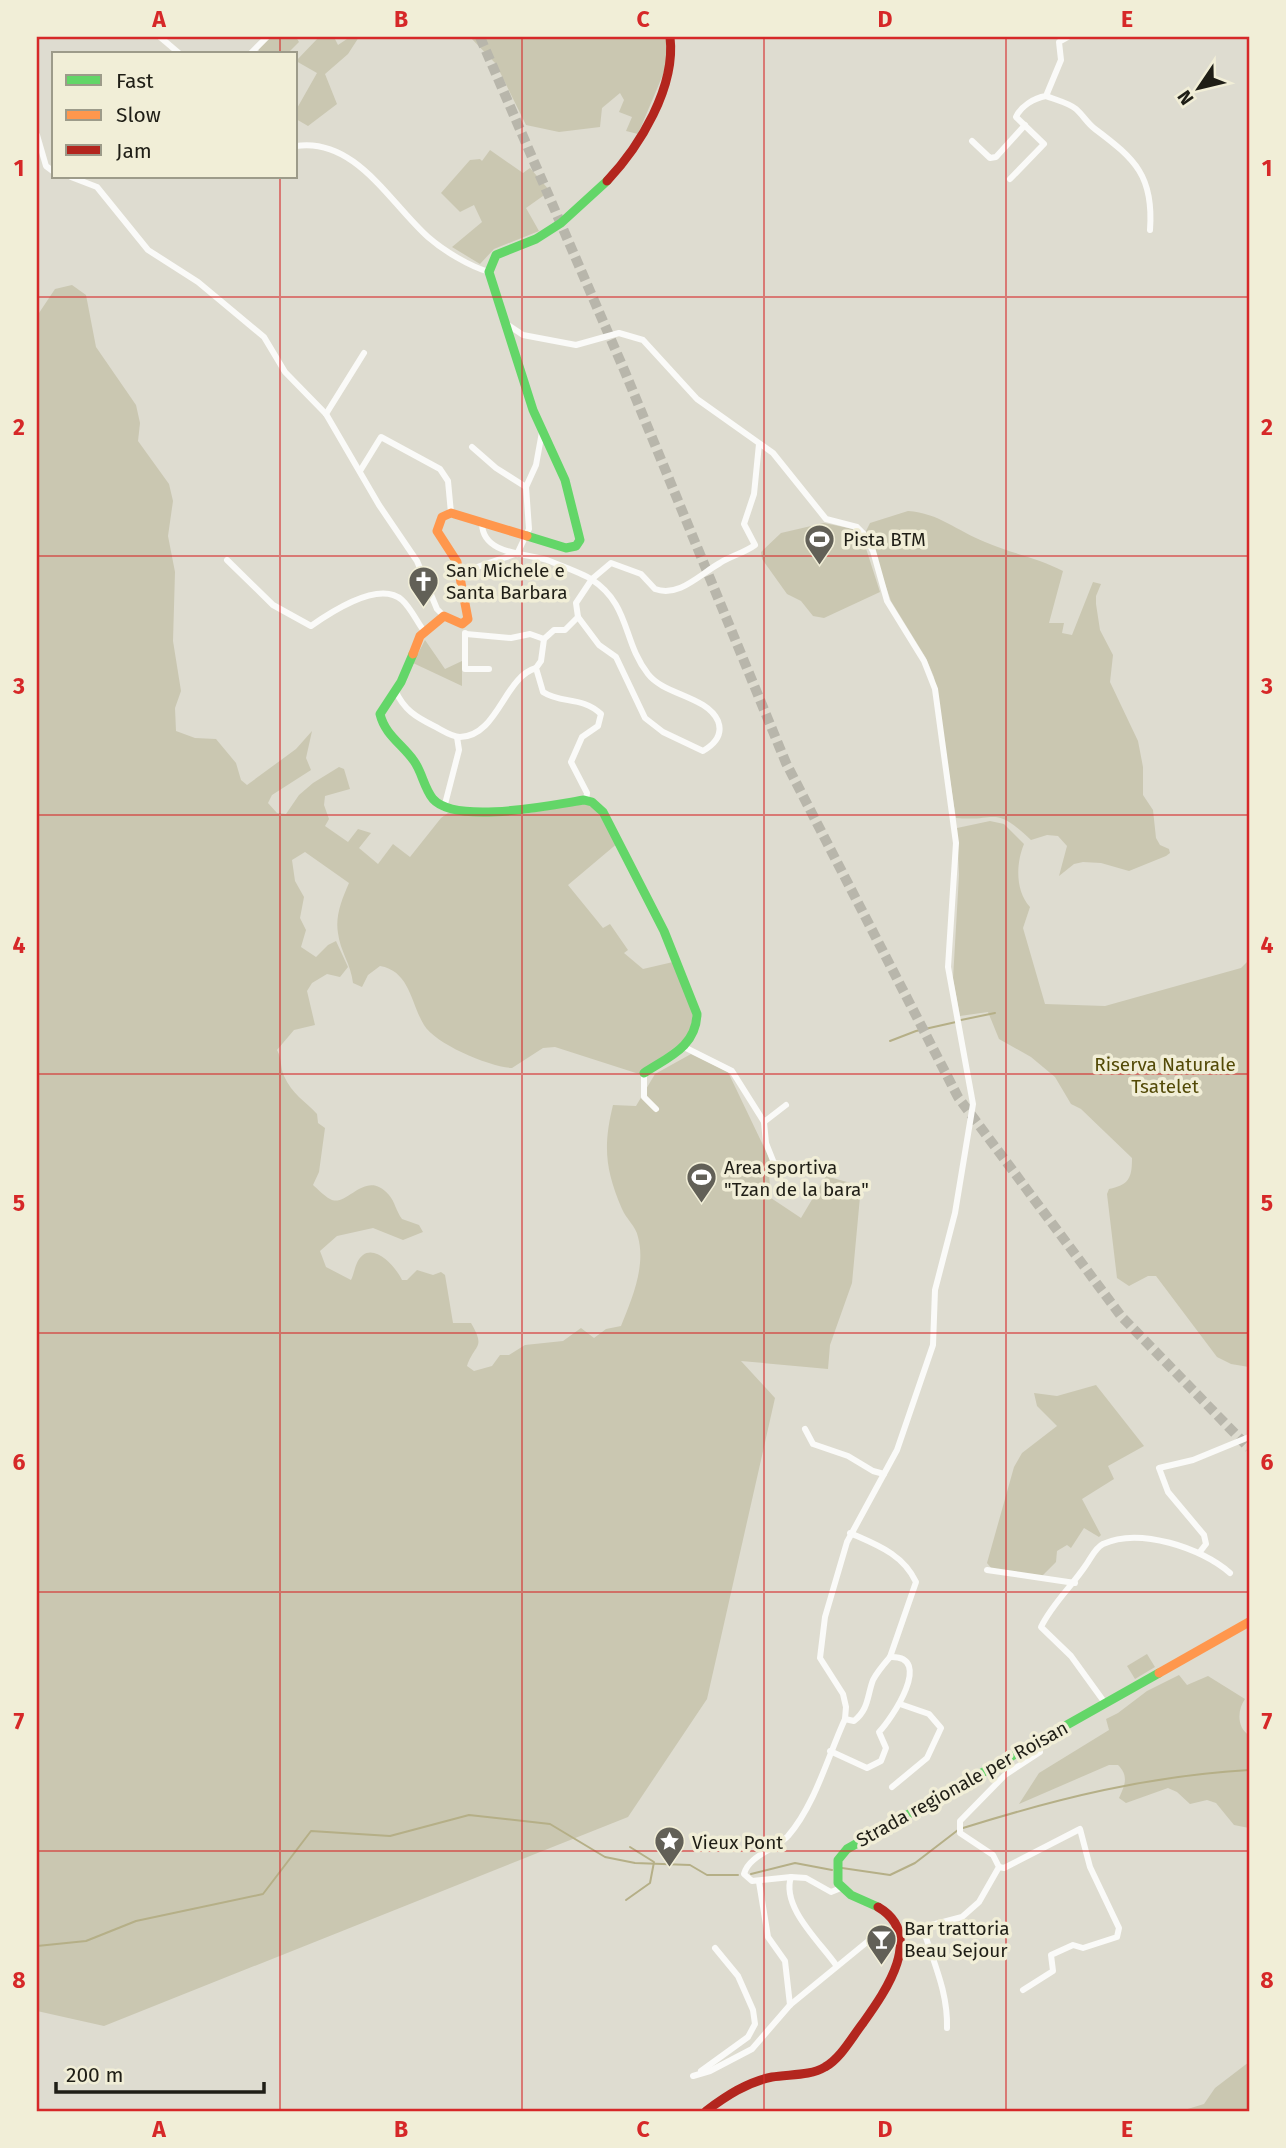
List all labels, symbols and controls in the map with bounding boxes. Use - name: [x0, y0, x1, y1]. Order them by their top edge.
- text: A: [151, 5, 166, 33]
- text: B: [394, 5, 408, 33]
- text: C: [636, 5, 650, 33]
- text: D: [878, 5, 893, 33]
- text: E: [1121, 5, 1133, 33]
- legend: [52, 52, 298, 178]
- north arrow: [1164, 52, 1234, 122]
- text: Fast: [116, 68, 154, 94]
- text: N: [1172, 86, 1199, 109]
- text: Slow: [116, 102, 161, 128]
- text: Jam: [116, 138, 152, 164]
- text: 1: [14, 154, 24, 182]
- text: 1: [1262, 154, 1272, 182]
- text: 2: [13, 413, 25, 441]
- text: 2: [1261, 413, 1273, 441]
- sports icon: Pista BTM: [803, 522, 837, 566]
- place label: Pista BTM: [843, 528, 926, 551]
- place label: San Michele e Santa Barbara: [446, 559, 568, 604]
- church icon: San Michele e Santa Barbara: [406, 564, 440, 608]
- text: 3: [12, 672, 25, 700]
- text: 3: [1260, 672, 1273, 700]
- text: 4: [13, 931, 26, 959]
- text: 4: [1261, 931, 1274, 959]
- park label: Riserva Naturale Tsatelet: [1094, 1053, 1236, 1098]
- place label: Area sportiva "Tzan de la bara": [724, 1156, 869, 1201]
- sports icon: Area sportiva "Tzan de la bara": [684, 1161, 718, 1205]
- text: 5: [13, 1189, 25, 1217]
- text: 5: [1261, 1189, 1273, 1217]
- text: 6: [13, 1448, 26, 1476]
- text: 6: [1261, 1448, 1274, 1476]
- text: 7: [14, 1707, 25, 1735]
- text: 7: [1262, 1707, 1273, 1735]
- street label: Strada regionale per Roisan: [852, 1716, 1072, 1852]
- place icon: Vieux Pont: [652, 1825, 686, 1869]
- place label: Vieux Pont: [692, 1831, 783, 1854]
- place label: Bar trattoria Beau Sejour: [904, 1917, 1010, 1962]
- bar icon: Bar trattoria Beau Sejour: [864, 1922, 898, 1966]
- text: 8: [12, 1966, 26, 1994]
- text: 8: [1260, 1966, 1274, 1994]
- scale bar: [56, 2050, 264, 2094]
- text: 200 m: [66, 2062, 123, 2088]
- text: A: [151, 2115, 166, 2143]
- text: B: [394, 2115, 408, 2143]
- text: C: [636, 2115, 650, 2143]
- text: D: [878, 2115, 893, 2143]
- text: E: [1121, 2115, 1133, 2143]

